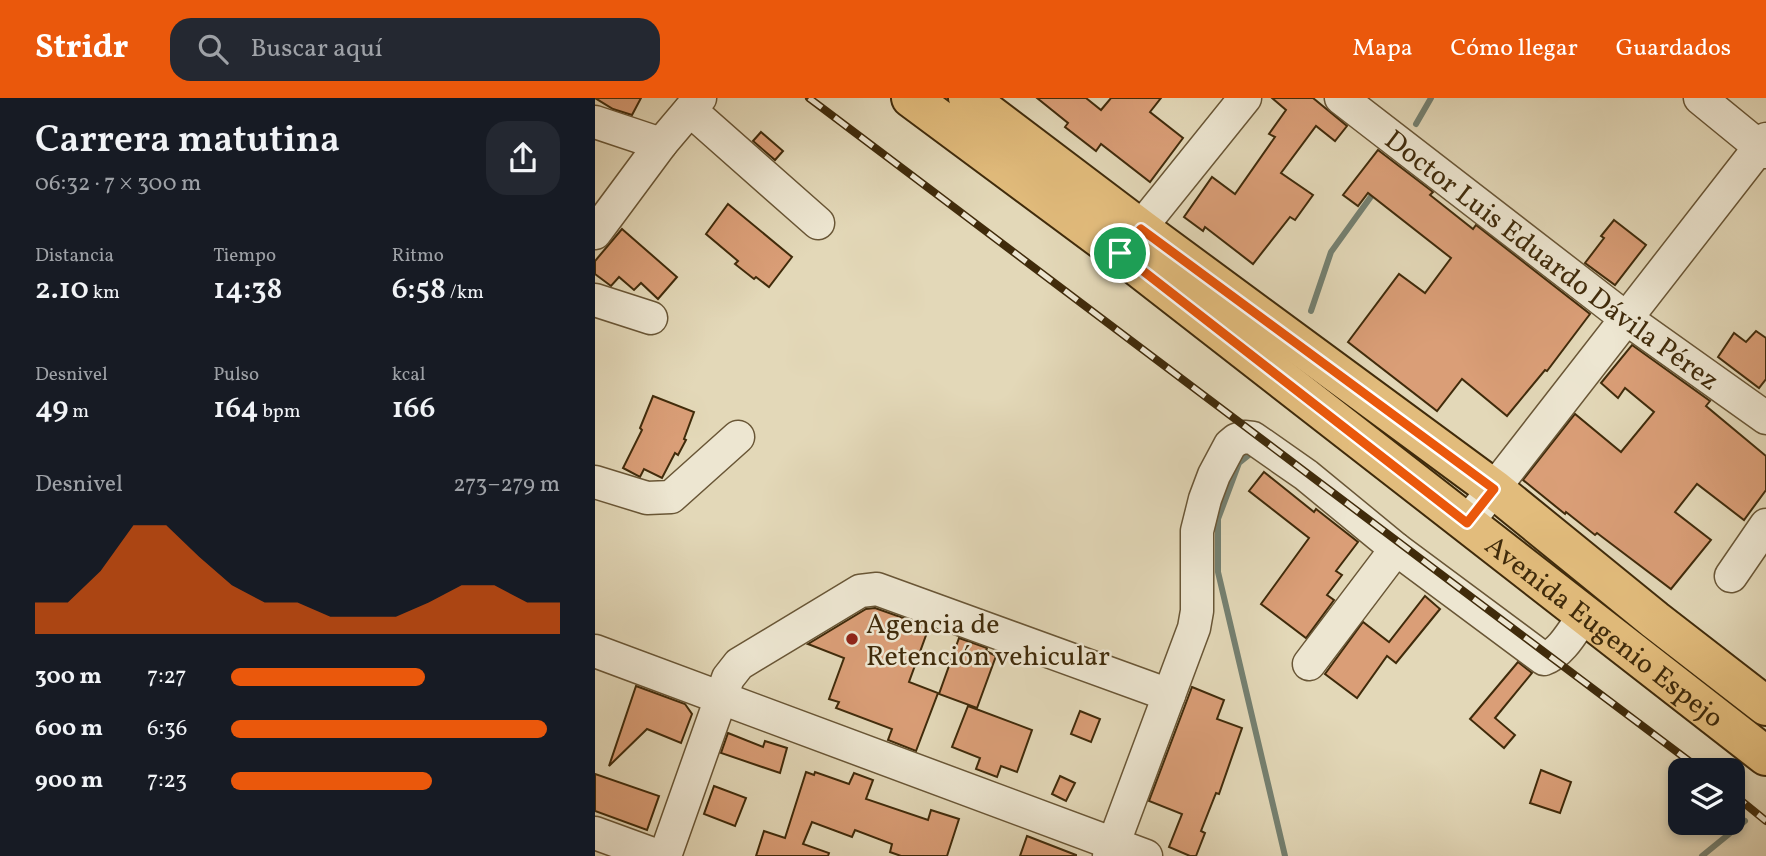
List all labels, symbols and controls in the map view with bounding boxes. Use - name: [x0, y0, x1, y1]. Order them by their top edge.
- search box: [170, 18, 660, 81]
- text: Stridr: [35, 26, 128, 72]
- icon: search: [194, 30, 232, 68]
- text: Buscar aquí: [250, 31, 383, 67]
- text: Mapa: [1353, 32, 1413, 66]
- text: Cómo llegar: [1451, 32, 1578, 66]
- text: Guardados: [1616, 32, 1731, 66]
- text: Carrera matutina: [35, 115, 340, 168]
- button: share: [486, 121, 560, 195]
- street label: Doctor Luis Eduardo Dávila Pérez: [1376, 122, 1726, 401]
- text: 06:32 · 7 × 300 m: [35, 168, 201, 200]
- pin: [1090, 223, 1150, 283]
- icon: arrive: [1101, 234, 1139, 272]
- text: Distancia: [35, 243, 114, 269]
- text: Tiempo: [213, 243, 276, 269]
- text: Ritmo: [392, 243, 444, 269]
- text: 2.10: [35, 269, 89, 311]
- text: 14:38: [213, 269, 283, 311]
- text: 6:58: [392, 269, 446, 311]
- text: km: [89, 280, 120, 306]
- text: /km: [446, 280, 484, 306]
- text: Desnivel: [35, 362, 108, 388]
- text: Pulso: [213, 362, 259, 388]
- text: kcal: [392, 362, 425, 388]
- text: 49: [35, 388, 69, 430]
- text: 164: [213, 388, 259, 430]
- text: 166: [392, 388, 435, 430]
- text: m: [69, 399, 89, 425]
- text: bpm: [259, 399, 301, 425]
- text: Desnivel: [35, 469, 123, 501]
- text: 273–279 m: [453, 469, 560, 501]
- street label: Avenida Eugenio Espejo: [1476, 527, 1731, 738]
- place label: Agencia de Retención vehicular: [866, 606, 1110, 677]
- marker: Agencia de Retención vehicular: [844, 631, 860, 647]
- text: 300 m: [35, 661, 102, 693]
- text: 7:27: [147, 661, 187, 693]
- text: 600 m: [35, 713, 103, 745]
- text: 6:36: [147, 713, 188, 745]
- map controls: [1668, 758, 1745, 835]
- button: layers: [1668, 758, 1745, 835]
- text: 900 m: [35, 765, 103, 797]
- text: 7:23: [147, 765, 187, 797]

